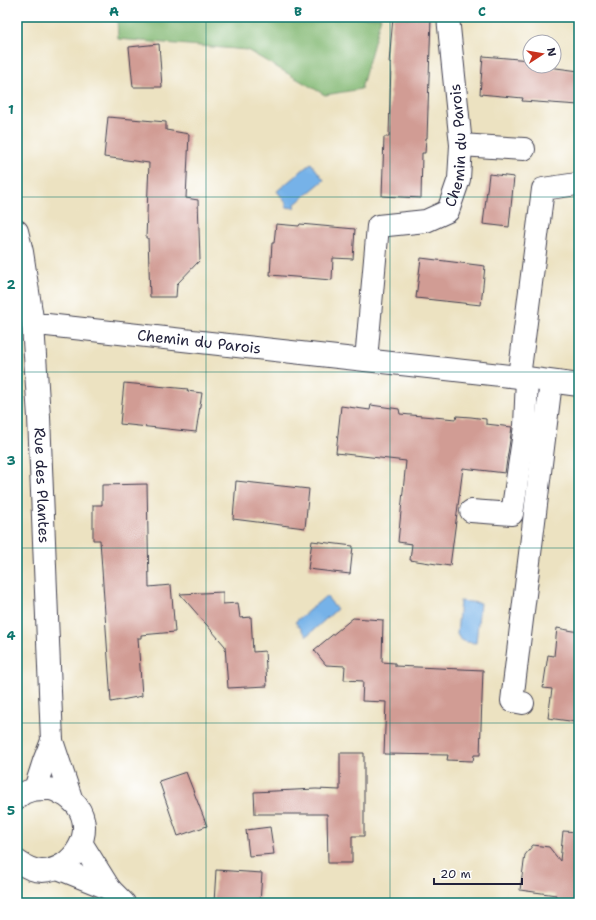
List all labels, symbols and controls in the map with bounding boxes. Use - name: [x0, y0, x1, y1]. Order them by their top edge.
- text: A: [109, 3, 119, 20]
- text: B: [294, 3, 302, 20]
- text: C: [478, 3, 486, 20]
- north arrow: [522, 34, 562, 74]
- text: N: [543, 46, 560, 58]
- street label: Chemin du Parois: [440, 83, 471, 210]
- text: 1: [8, 101, 14, 118]
- text: 2: [6, 276, 16, 293]
- street label: Chemin du Parois: [136, 325, 262, 359]
- street label: Rue des Plantes: [29, 427, 54, 544]
- text: 3: [6, 452, 16, 469]
- text: 4: [6, 627, 16, 644]
- text: 5: [7, 802, 15, 819]
- scale bar: [434, 860, 522, 886]
- text: 20 m: [440, 866, 471, 882]

